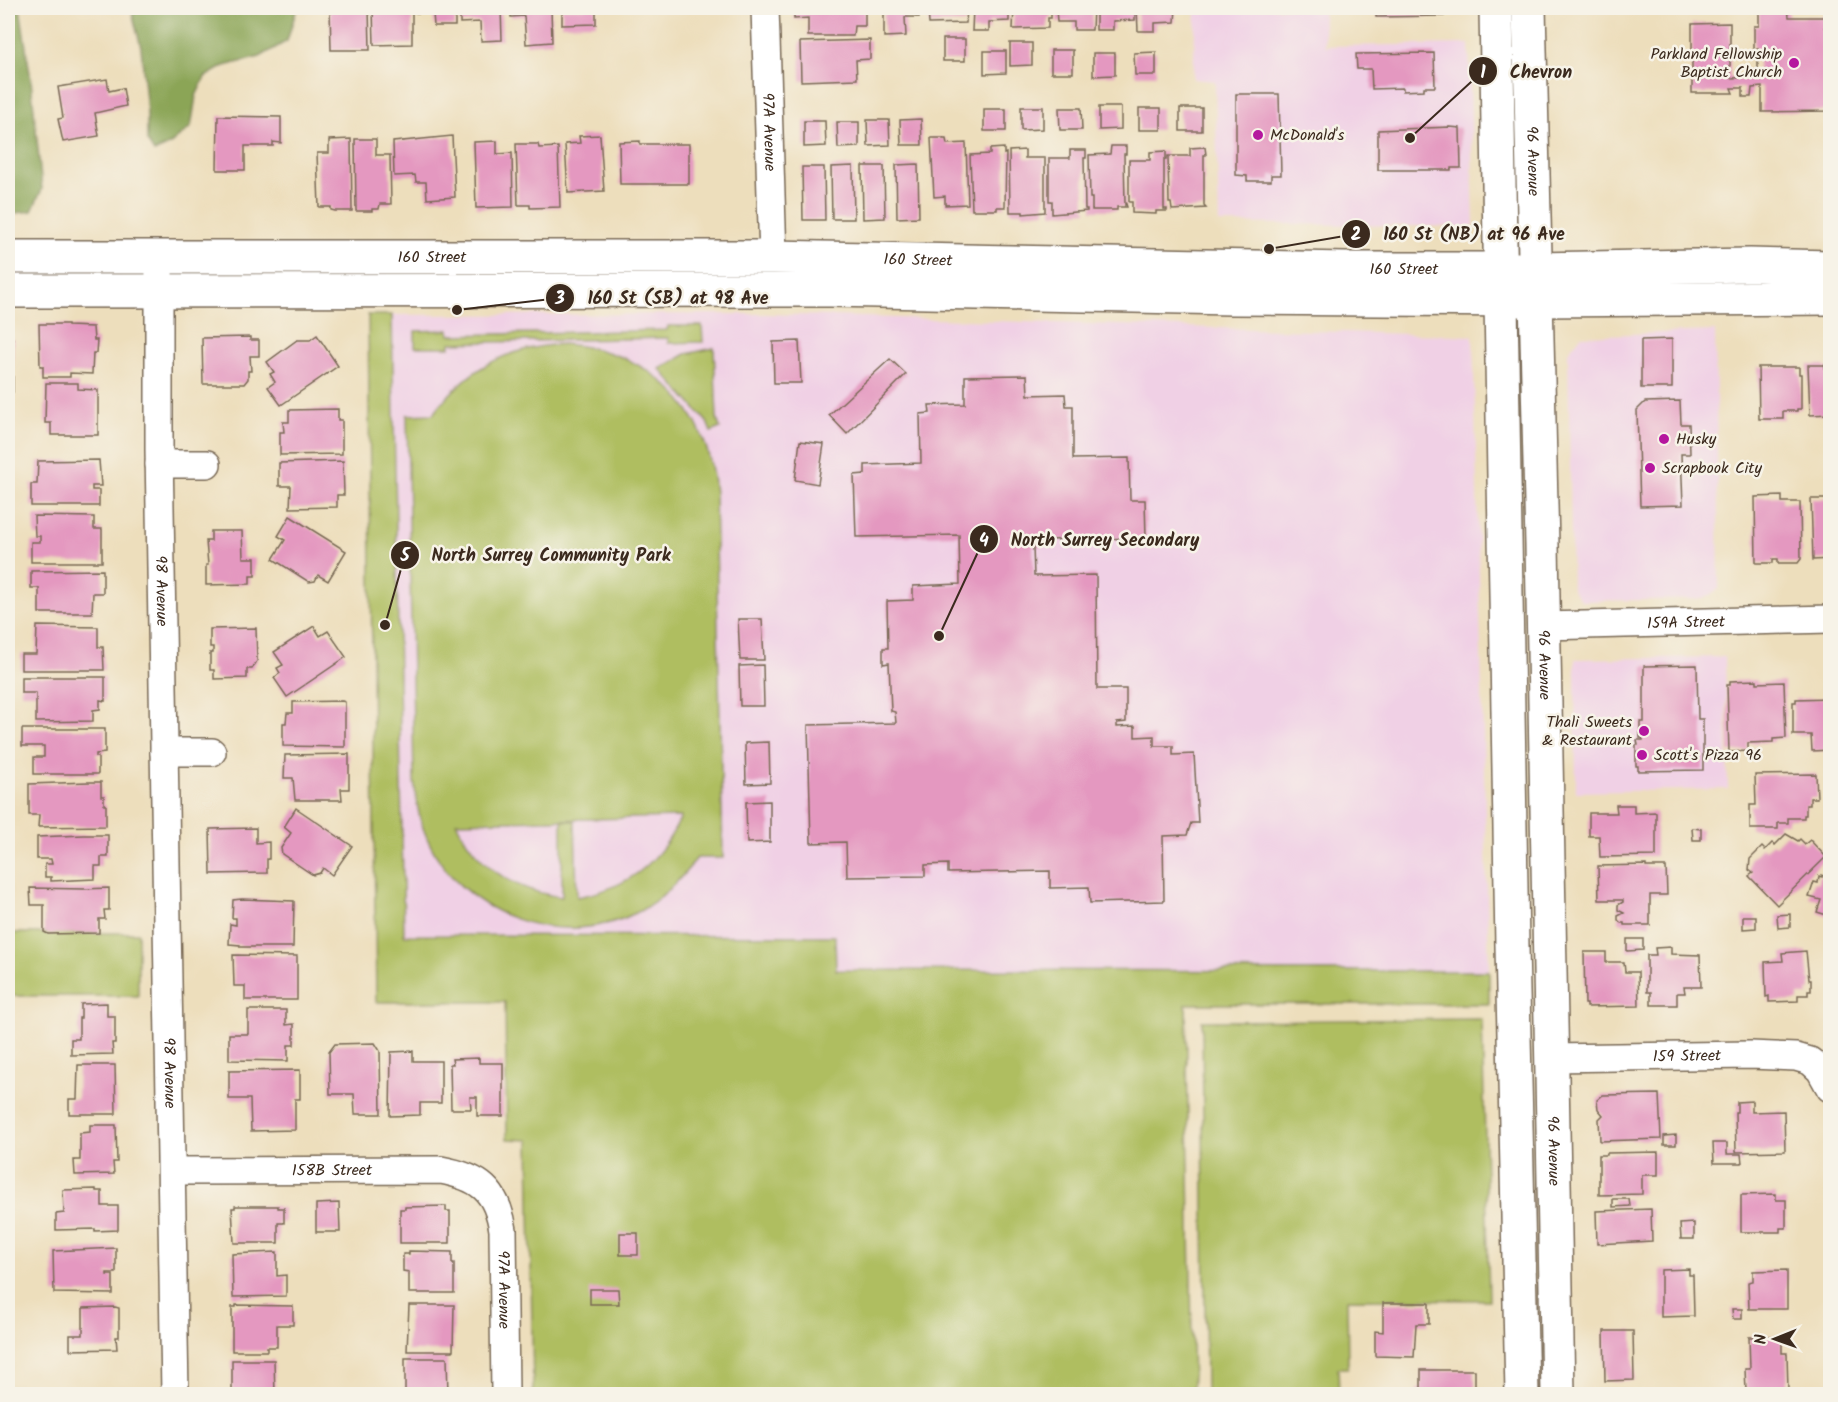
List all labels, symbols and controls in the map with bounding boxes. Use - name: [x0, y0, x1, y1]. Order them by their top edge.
- place label: Parkland Fellowship Baptist Church: [1650, 42, 1782, 85]
- callout: Chevron: [1468, 53, 1585, 89]
- marker: Parkland Fellowship Baptist Church: [1787, 56, 1801, 70]
- text: 1: [1480, 59, 1486, 88]
- text: Chevron: [1510, 59, 1572, 88]
- street label: 97A Avenue: [755, 92, 783, 172]
- place label: McDonald's: [1270, 123, 1345, 148]
- street label: 96 Avenue: [1519, 126, 1546, 196]
- marker: McDonald's: [1251, 128, 1265, 142]
- callout: 160 St (NB) at 96 Ave: [1341, 216, 1577, 252]
- text: 2: [1351, 221, 1361, 250]
- text: 160 St (NB) at 96 Ave: [1383, 221, 1565, 250]
- street label: 160 Street: [398, 245, 467, 270]
- street label: 160 Street: [883, 247, 954, 273]
- street label: 160 Street: [1369, 257, 1439, 282]
- callout: 160 St (SB) at 98 Ave: [545, 280, 780, 316]
- text: 3: [554, 285, 565, 314]
- text: 160 St (SB) at 98 Ave: [587, 285, 769, 314]
- place label: Husky: [1676, 427, 1717, 452]
- marker: Husky: [1657, 432, 1671, 446]
- place label: Scrapbook City: [1662, 456, 1762, 481]
- marker: Scrapbook City: [1643, 461, 1657, 475]
- callout: North Surrey Secondary: [969, 521, 1211, 557]
- text: 4: [979, 527, 989, 556]
- text: North Surrey Secondary: [1011, 527, 1200, 556]
- callout: North Surrey Community Park: [390, 537, 683, 573]
- text: 5: [399, 542, 411, 571]
- text: North Surrey Community Park: [431, 542, 672, 571]
- street label: 98 Avenue: [148, 555, 174, 627]
- street label: 159A Street: [1647, 609, 1726, 636]
- street label: 96 Avenue: [1531, 629, 1557, 700]
- place label: Thali Sweets & Restaurant: [1542, 710, 1633, 753]
- marker: Thali Sweets & Restaurant: [1637, 724, 1651, 738]
- place label: Scott's Pizza 96: [1654, 743, 1762, 768]
- marker: Scott's Pizza 96: [1635, 748, 1649, 762]
- street label: 98 Avenue: [156, 1037, 183, 1109]
- street label: 159 Street: [1653, 1043, 1722, 1069]
- street label: 96 Avenue: [1540, 1115, 1567, 1186]
- street label: 158B Street: [292, 1158, 373, 1183]
- street label: 97A Avenue: [491, 1250, 517, 1329]
- north arrow: [1745, 1309, 1805, 1369]
- text: N: [1749, 1334, 1774, 1345]

